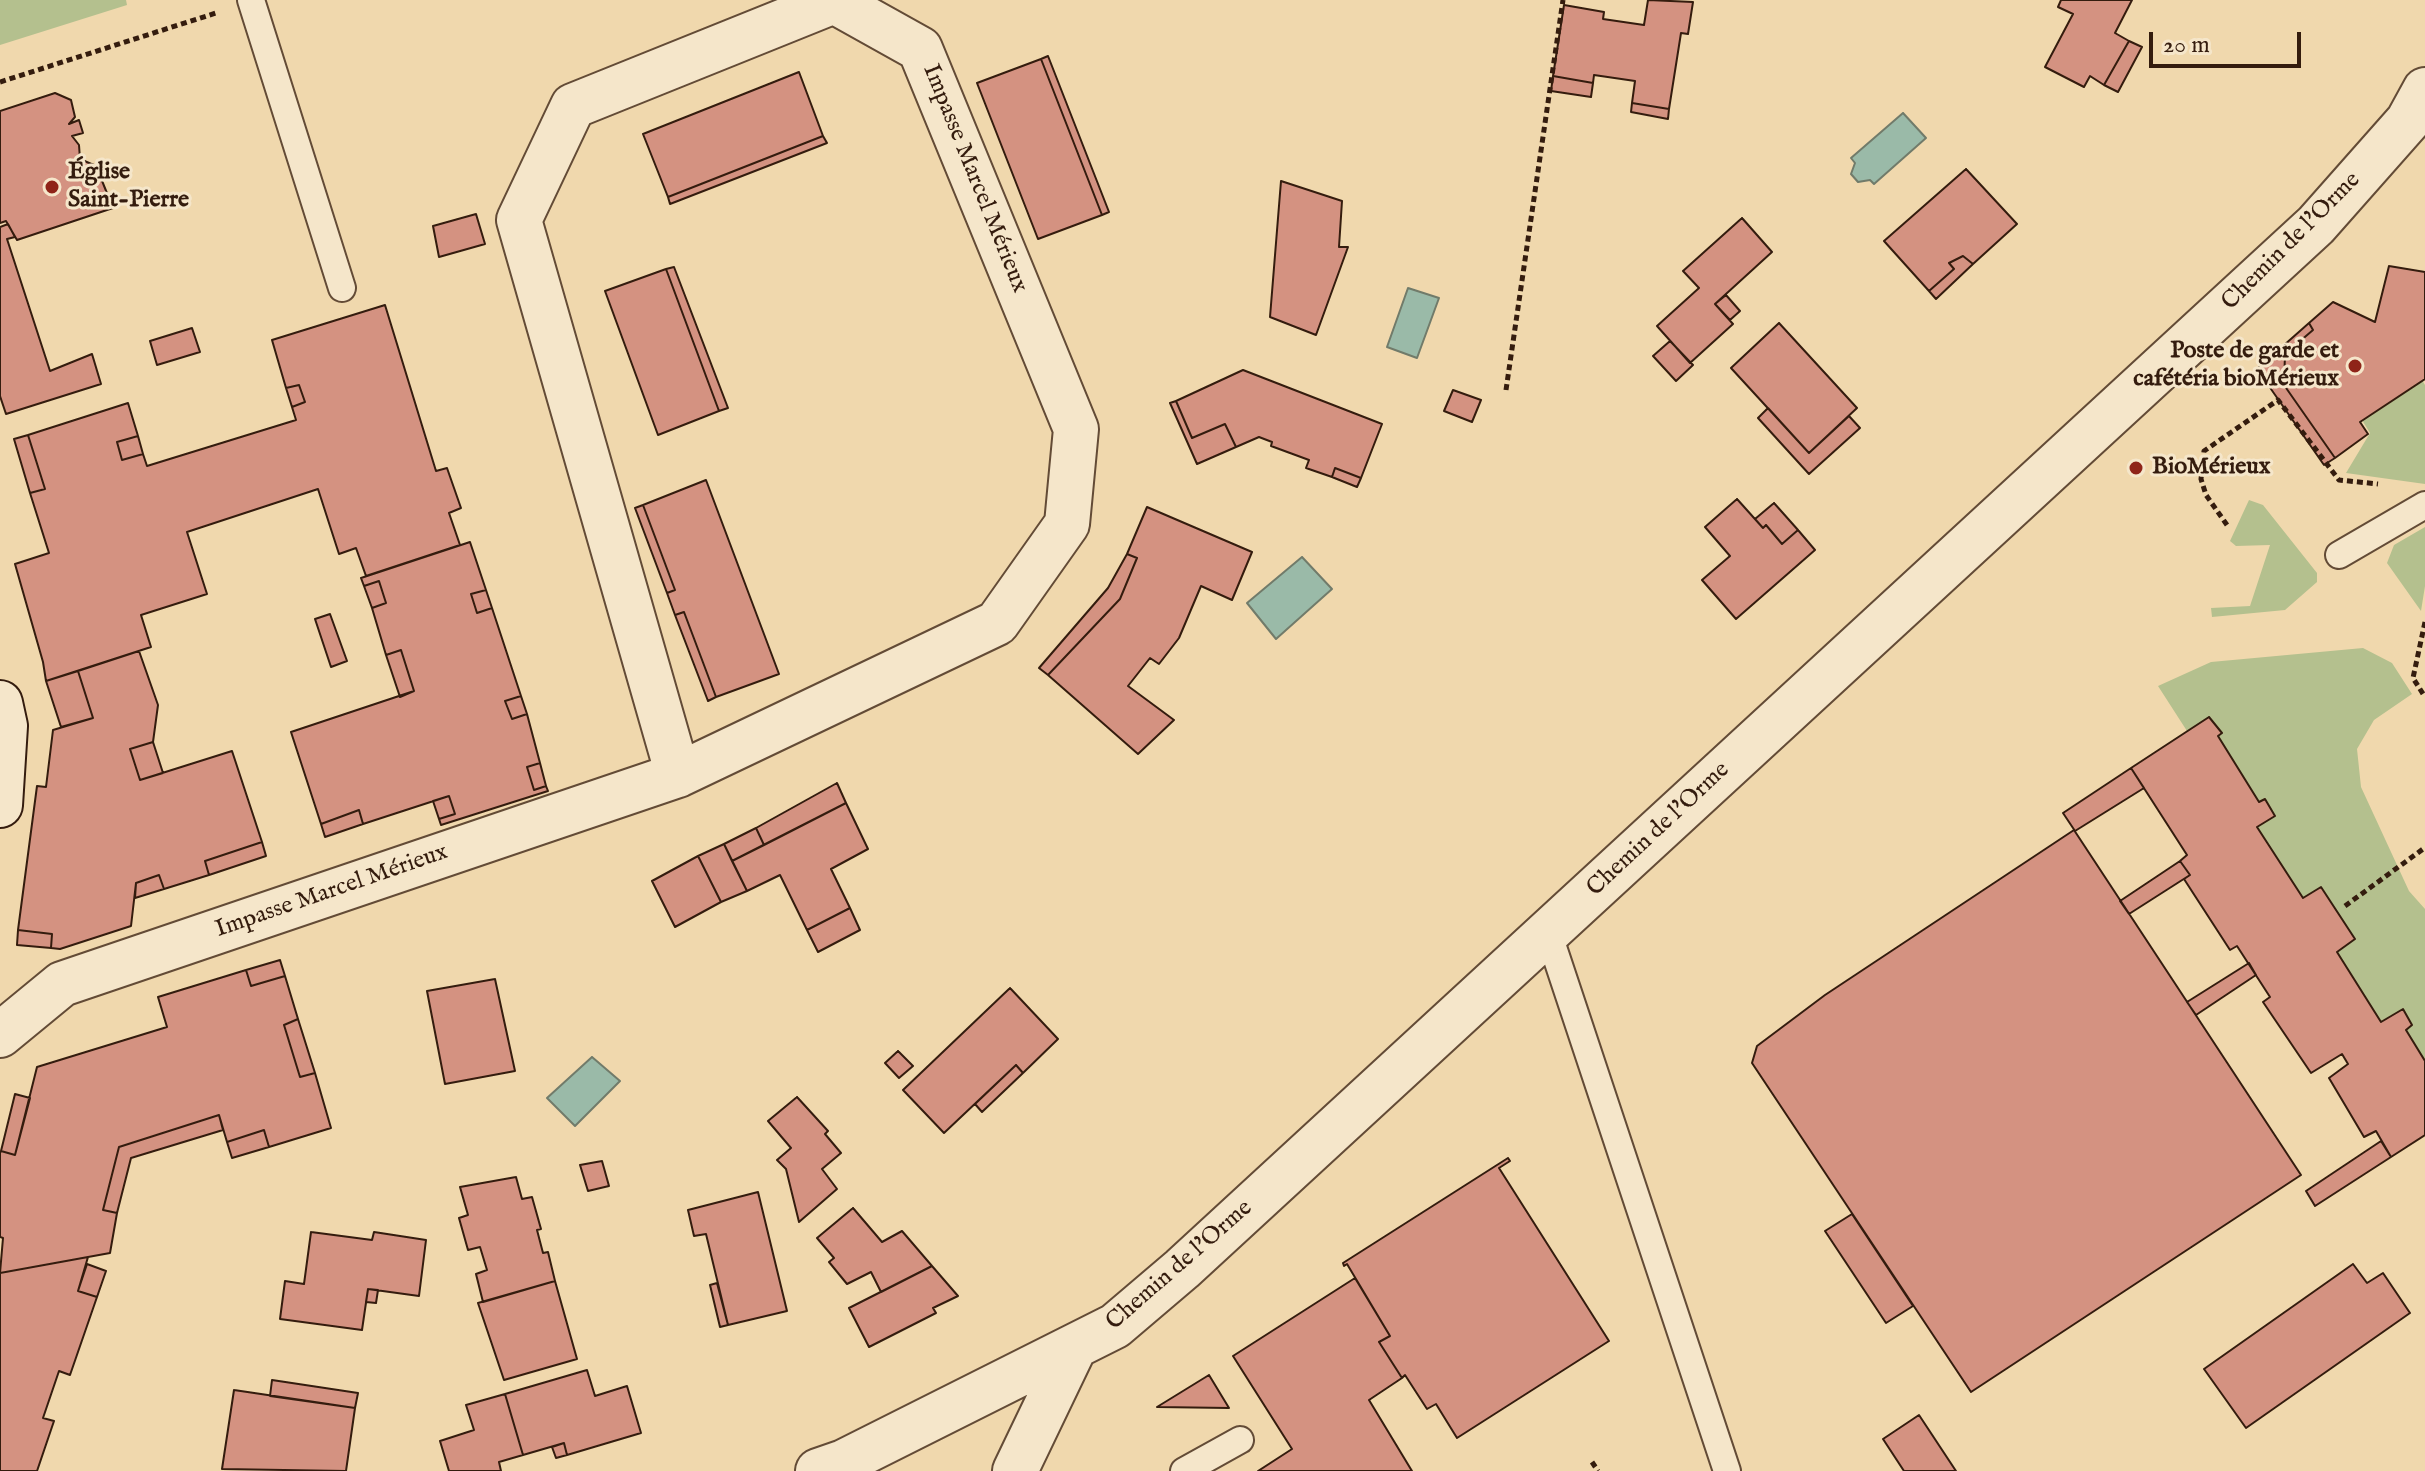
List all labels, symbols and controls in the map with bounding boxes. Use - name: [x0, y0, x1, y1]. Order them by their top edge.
- scale bar: [2153, 16, 2305, 66]
- text: 20 m: [2163, 30, 2210, 61]
- street label: Impasse Marcel Mérieux: [915, 61, 1033, 297]
- place label: Église Saint-Pierre: [68, 159, 189, 215]
- street label: Chemin de l'Orme: [2217, 167, 2367, 317]
- marker: Église Saint-Pierre: [43, 178, 61, 196]
- place label: Poste de garde et cafétéria bioMérieux: [2133, 338, 2339, 394]
- marker: Poste de garde et cafétéria bioMérieux: [2346, 357, 2364, 375]
- place label: BioMérieux: [2152, 454, 2270, 482]
- marker: BioMérieux: [2127, 459, 2145, 477]
- street label: Chemin de l'Orme: [1582, 757, 1736, 903]
- street label: Impasse Marcel Mérieux: [212, 839, 452, 945]
- street label: Chemin de l'Orme: [1101, 1195, 1259, 1337]

